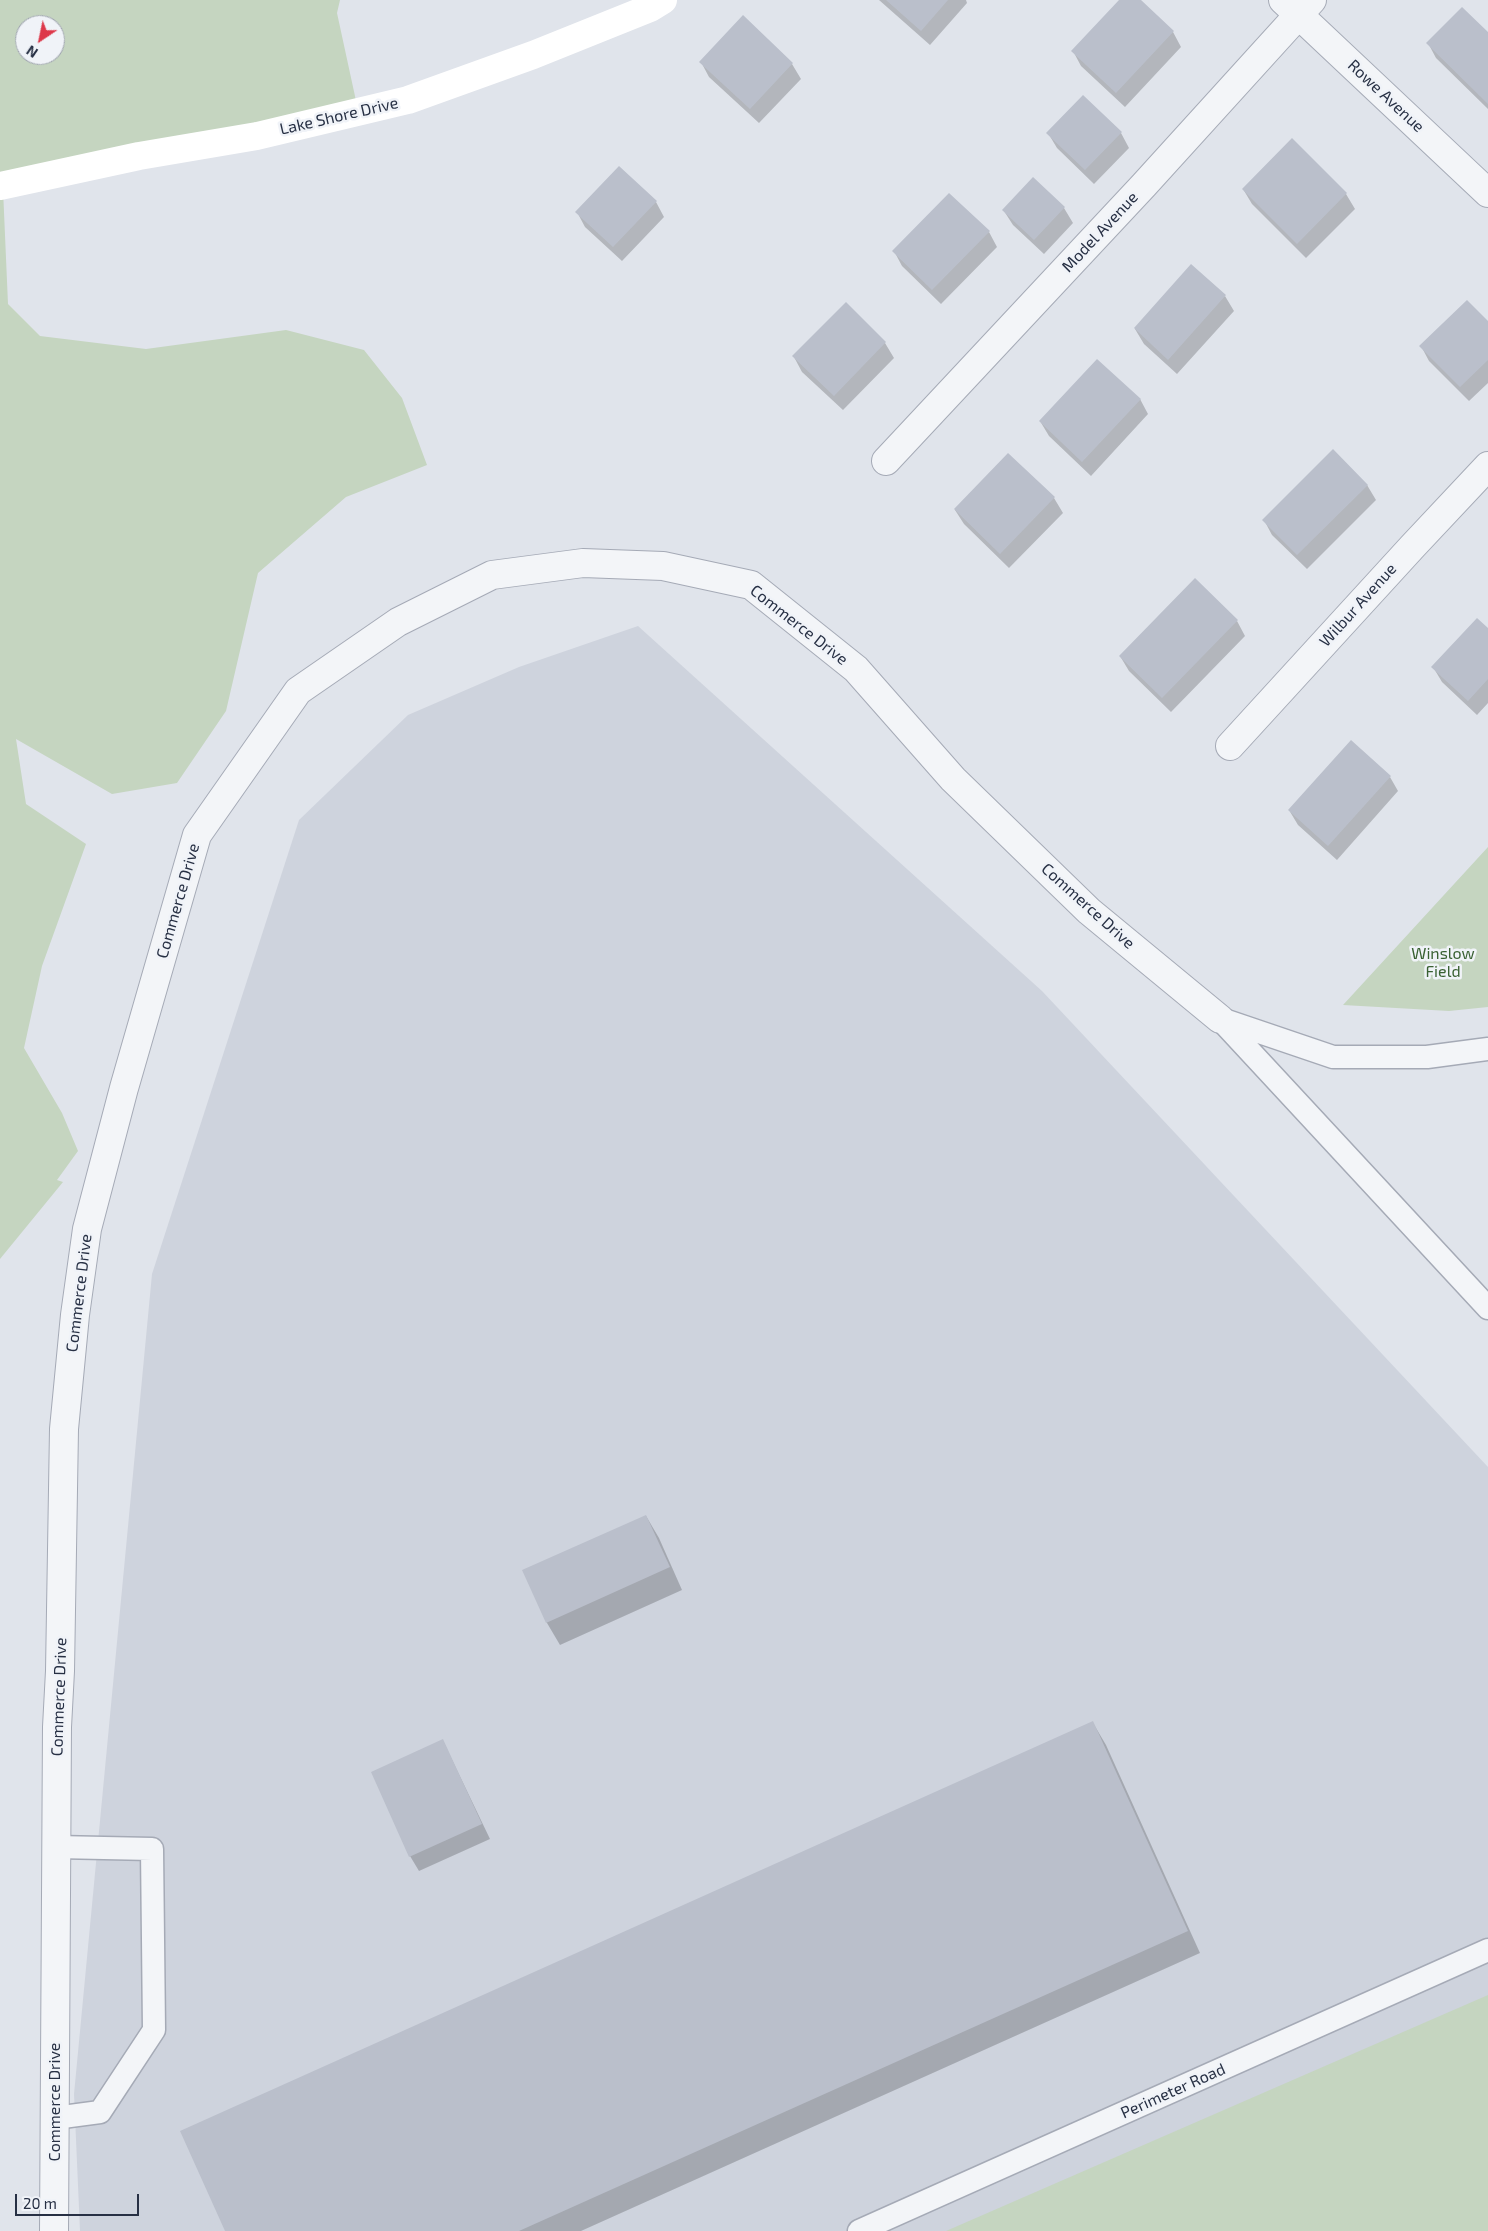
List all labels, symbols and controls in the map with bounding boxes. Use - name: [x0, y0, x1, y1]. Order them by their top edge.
- north arrow: [15, 15, 65, 65]
- text: N: [23, 42, 41, 62]
- street label: Rowe Avenue: [1344, 56, 1428, 136]
- street label: Lake Shore Drive: [278, 93, 400, 139]
- street label: Model Avenue: [1058, 188, 1142, 276]
- street label: Wilbur Avenue: [1315, 559, 1401, 651]
- street label: Commerce Drive: [746, 581, 852, 669]
- street label: Commerce Drive: [152, 841, 204, 961]
- street label: Commerce Drive: [1037, 859, 1139, 953]
- park label: Winslow Field: [1411, 944, 1475, 982]
- street label: Commerce Drive: [62, 1233, 96, 1353]
- street label: Commerce Drive: [47, 1637, 71, 1757]
- street label: Commerce Drive: [45, 2043, 65, 2161]
- street label: Perimeter Road: [1118, 2059, 1228, 2123]
- scale bar: [18, 2184, 141, 2216]
- text: 20 m: [23, 2194, 57, 2212]

